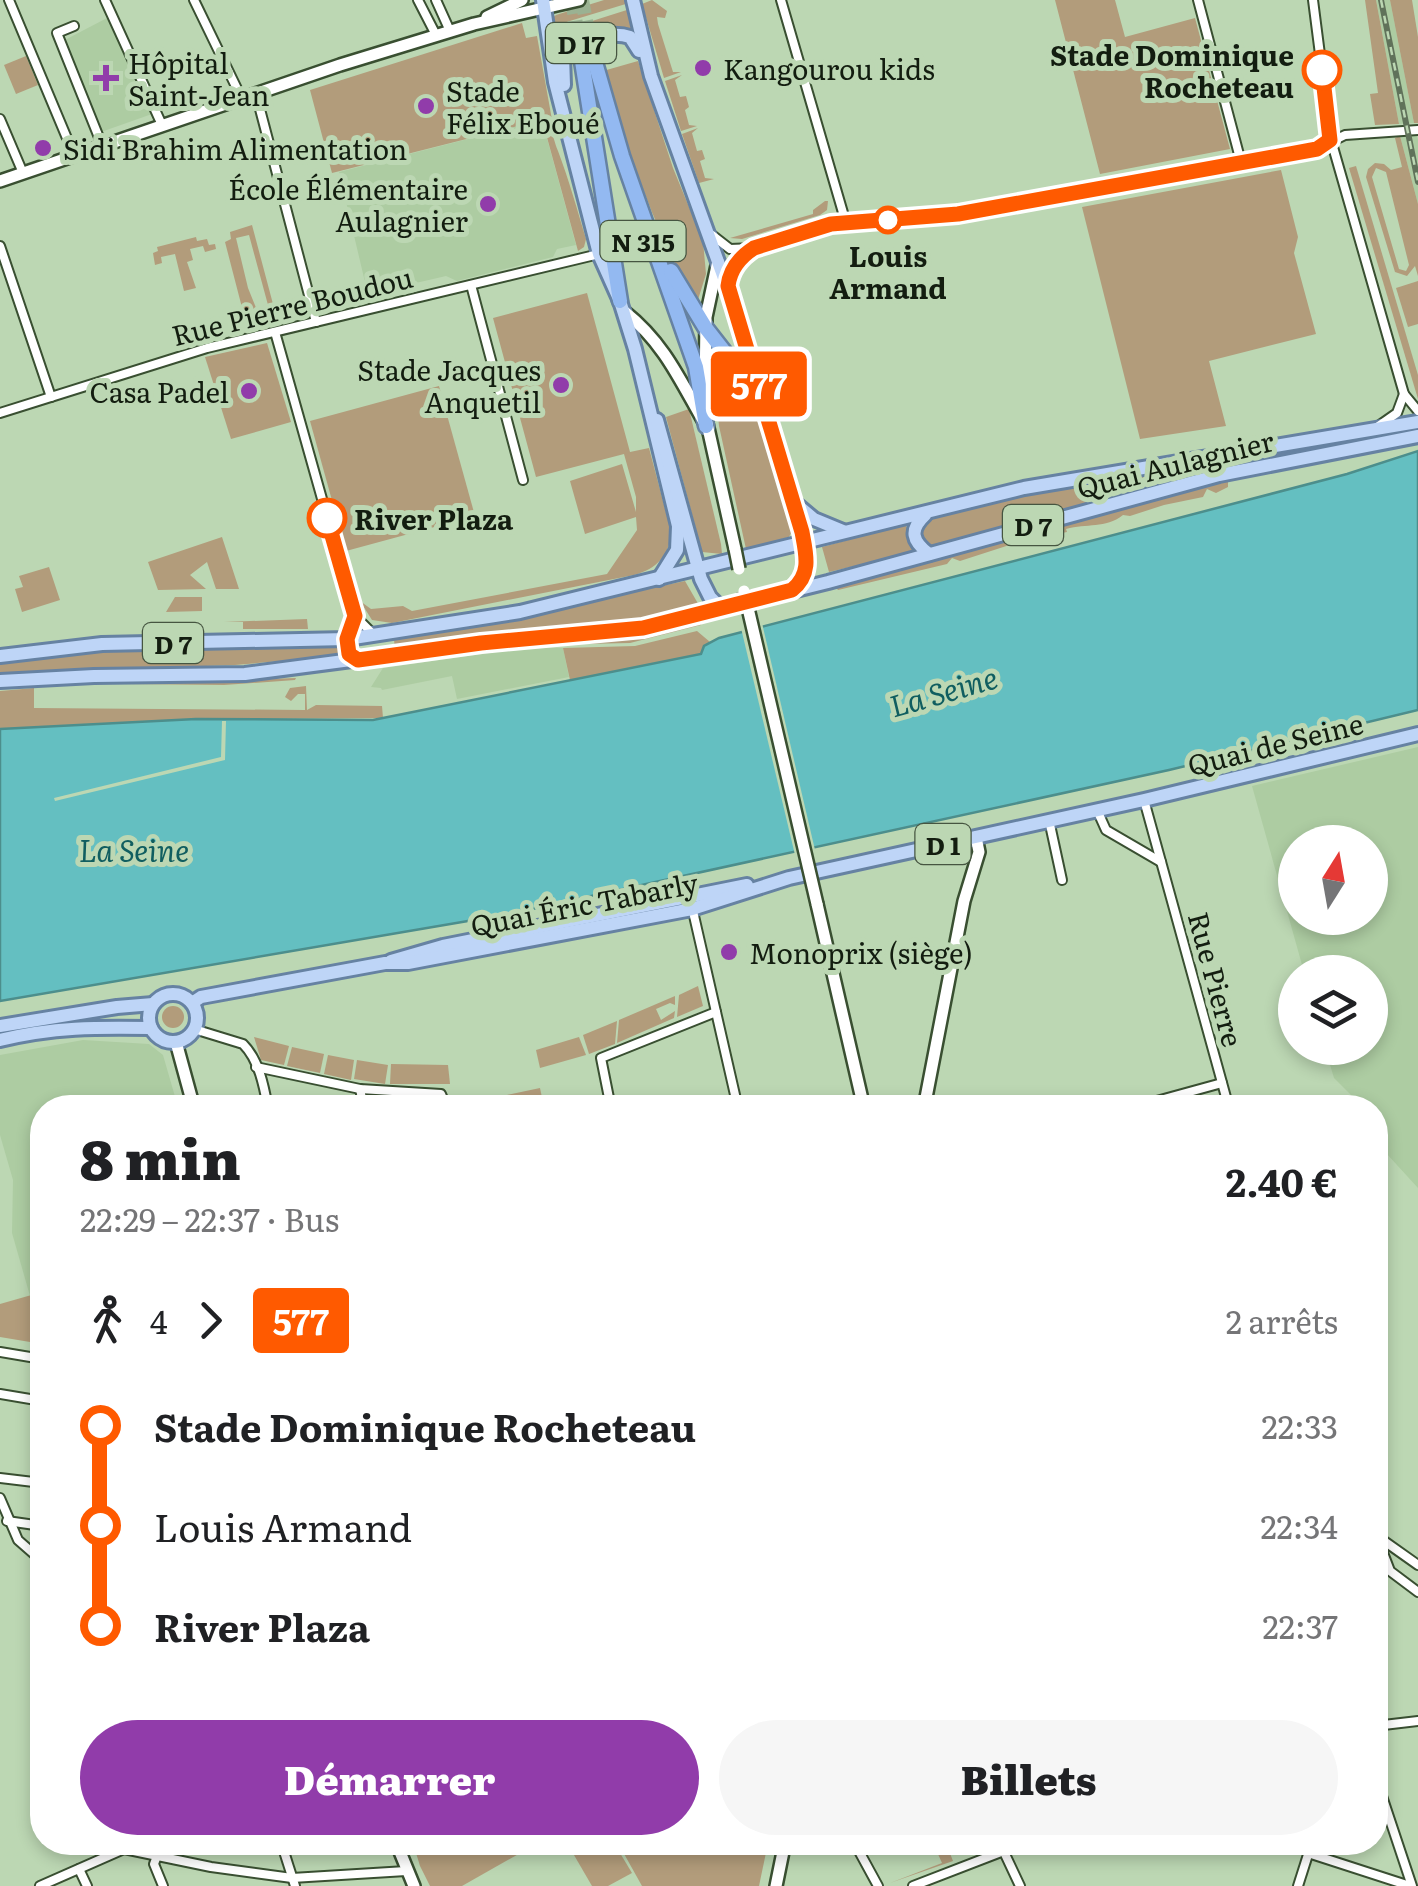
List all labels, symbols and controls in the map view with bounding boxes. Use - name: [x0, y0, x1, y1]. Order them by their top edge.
- road number: D 17: [546, 23, 616, 63]
- place label: Stade Dominique Rocheteau: [1050, 33, 1294, 107]
- place label: Hôpital Saint-Jean: [128, 41, 270, 115]
- place label: Kangourou kids: [723, 47, 935, 89]
- marker: Stade Dominique Rocheteau: [1303, 51, 1341, 89]
- marker: Kangourou kids: [692, 57, 714, 79]
- marker: Hôpital Saint-Jean: [93, 65, 119, 91]
- place label: Stade Félix Eboué: [446, 69, 600, 143]
- marker: Stade Félix Eboué: [415, 95, 437, 117]
- place label: Sidi Brahim Alimentation: [63, 127, 407, 169]
- marker: Sidi Brahim Alimentation: [32, 137, 54, 159]
- place label: École Élémentaire Aulagnier: [228, 167, 469, 241]
- marker: École Élémentaire Aulagnier: [477, 193, 499, 215]
- marker: Louis Armand: [875, 207, 901, 233]
- road number: N 315: [600, 221, 686, 261]
- place label: Louis Armand: [829, 234, 947, 308]
- street label: Rue Pierre Boudou: [167, 255, 417, 355]
- place label: Stade Jacques Anquetil: [357, 348, 541, 422]
- line badge: 577: [702, 352, 816, 416]
- text: 577: [731, 358, 787, 410]
- place label: Casa Padel: [89, 370, 229, 412]
- marker: Stade Jacques Anquetil: [550, 374, 572, 396]
- marker: Casa Padel: [238, 380, 260, 402]
- street label: Quai Aulagnier: [1072, 418, 1279, 508]
- place label: River Plaza: [354, 497, 514, 539]
- marker: River Plaza: [308, 499, 346, 537]
- road number: D 7: [1003, 505, 1063, 545]
- road number: D 7: [143, 623, 203, 663]
- water label: La Seine: [884, 654, 1002, 726]
- street label: Quai de Seine: [1183, 701, 1367, 785]
- road number: D 1: [916, 824, 970, 864]
- north arrow: [1278, 825, 1388, 935]
- map controls: [1278, 825, 1388, 1065]
- water label: La Seine: [79, 827, 189, 871]
- street label: Quai Éric Tabarly: [467, 860, 702, 946]
- street label: Rue Pierre: [1179, 907, 1255, 1051]
- place label: Monoprix (siège): [749, 931, 973, 973]
- marker: Monoprix (siège): [718, 941, 740, 963]
- button: layers: [1278, 955, 1388, 1065]
- text: 8 min: [80, 1115, 241, 1197]
- text: 2.40 €: [1226, 1152, 1338, 1209]
- text: 22:29 – 22:37 · Bus: [80, 1194, 339, 1242]
- icon: walk: [80, 1293, 135, 1348]
- icon: forward: [183, 1293, 238, 1348]
- text: 577: [273, 1294, 329, 1346]
- text: 4: [150, 1296, 168, 1344]
- text: 2 arrêts: [1226, 1296, 1338, 1344]
- text: Stade Dominique Rocheteau: [154, 1397, 696, 1454]
- text: 22:33: [1261, 1401, 1338, 1449]
- text: Louis Armand: [154, 1497, 412, 1554]
- text: 22:34: [1260, 1501, 1338, 1549]
- text: River Plaza: [154, 1597, 370, 1654]
- text: 22:37: [1263, 1601, 1338, 1649]
- button: Démarrer: [80, 1720, 699, 1835]
- button: Billets: [719, 1720, 1338, 1835]

